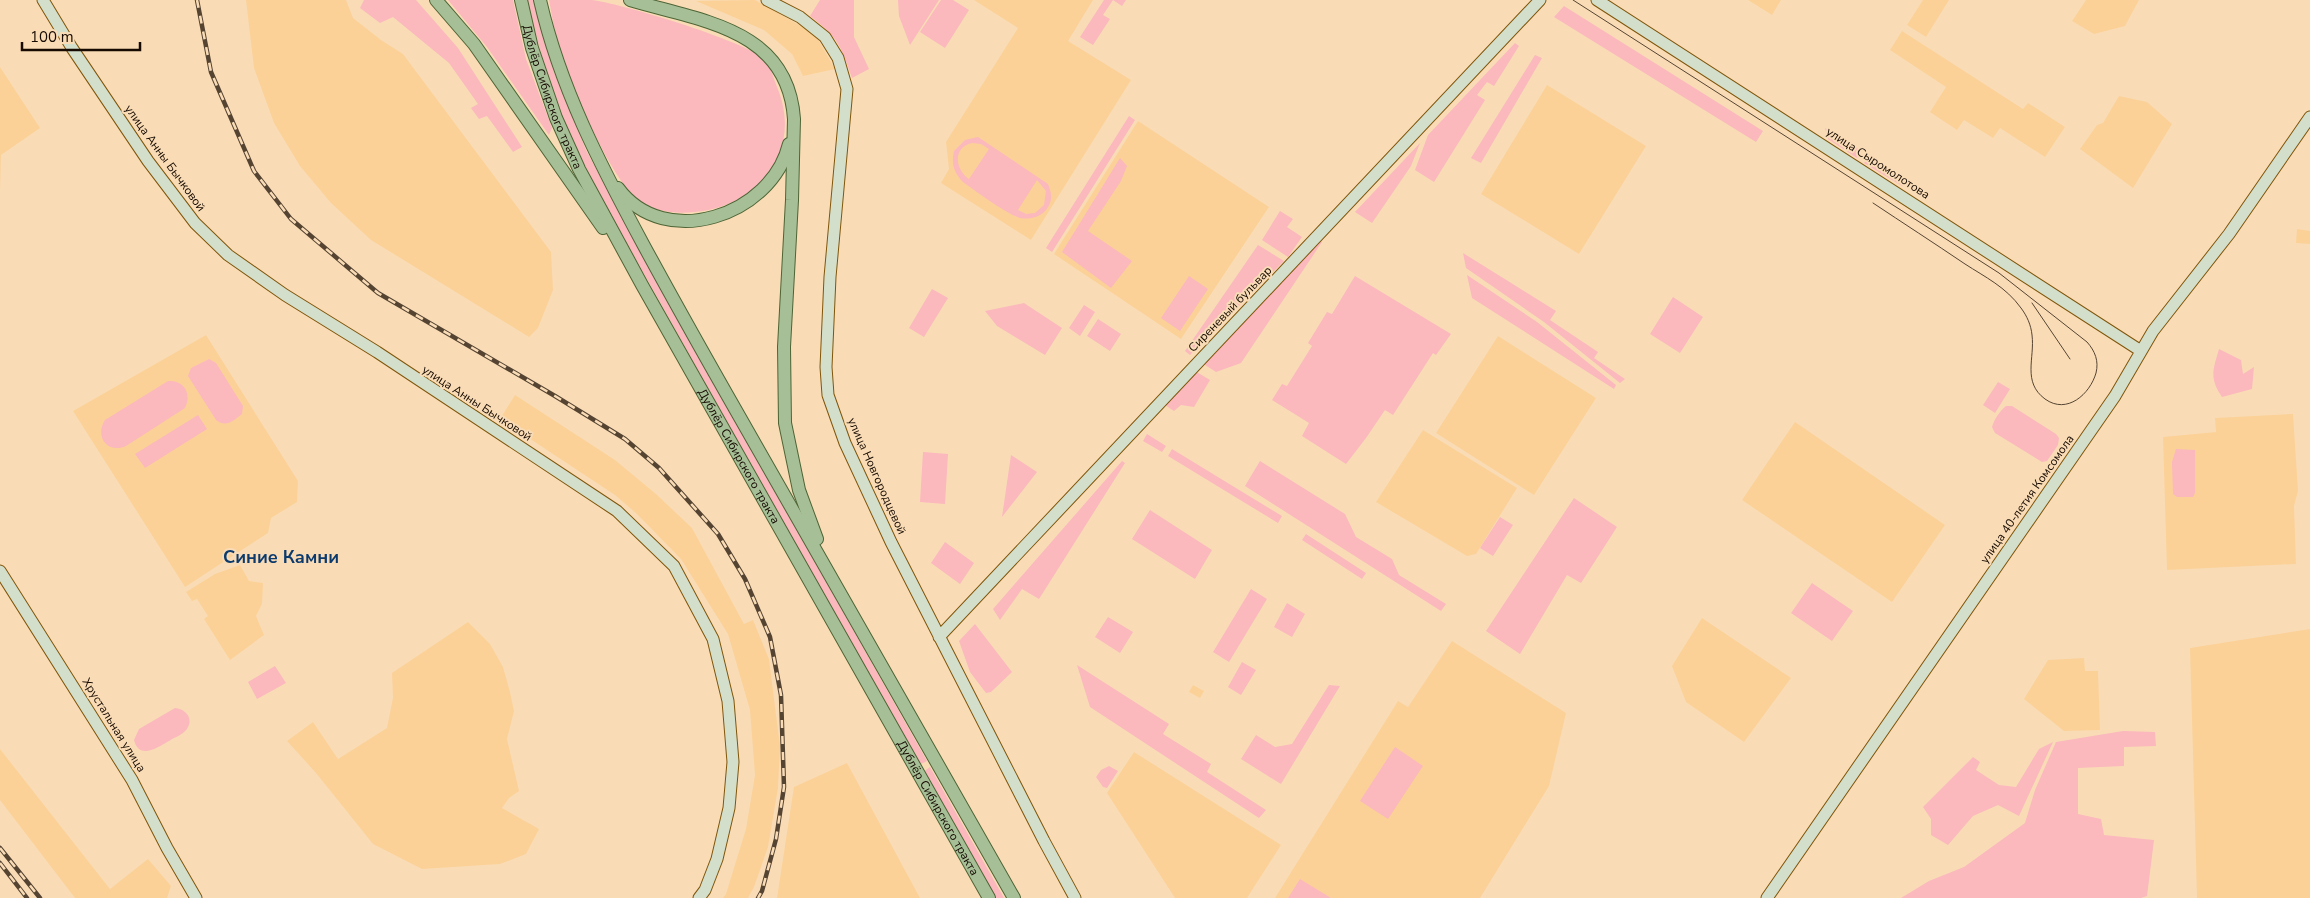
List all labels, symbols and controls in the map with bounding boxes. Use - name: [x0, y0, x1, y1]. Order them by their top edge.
- scale bar: [22, 20, 140, 52]
- street label: Дублёр Сибирского тракта: [519, 23, 586, 172]
- text: 100 m: [30, 27, 74, 47]
- street label: улица Анны Бычковой: [121, 102, 209, 214]
- street label: улица Сыромолотова: [1823, 123, 1933, 203]
- street label: Сиреневый бульвар: [1185, 263, 1275, 355]
- street label: улица Анны Бычковой: [419, 361, 535, 445]
- street label: Дублёр Сибирского тракта: [694, 386, 784, 527]
- street label: улица Новгородцевой: [844, 415, 910, 537]
- street label: улица 40-летия Комсомола: [1976, 432, 2078, 566]
- district label: Синие Камни: [223, 545, 339, 569]
- street label: Хрустальная улица: [78, 675, 150, 775]
- street label: Дублёр Сибирского тракта: [893, 737, 983, 878]

